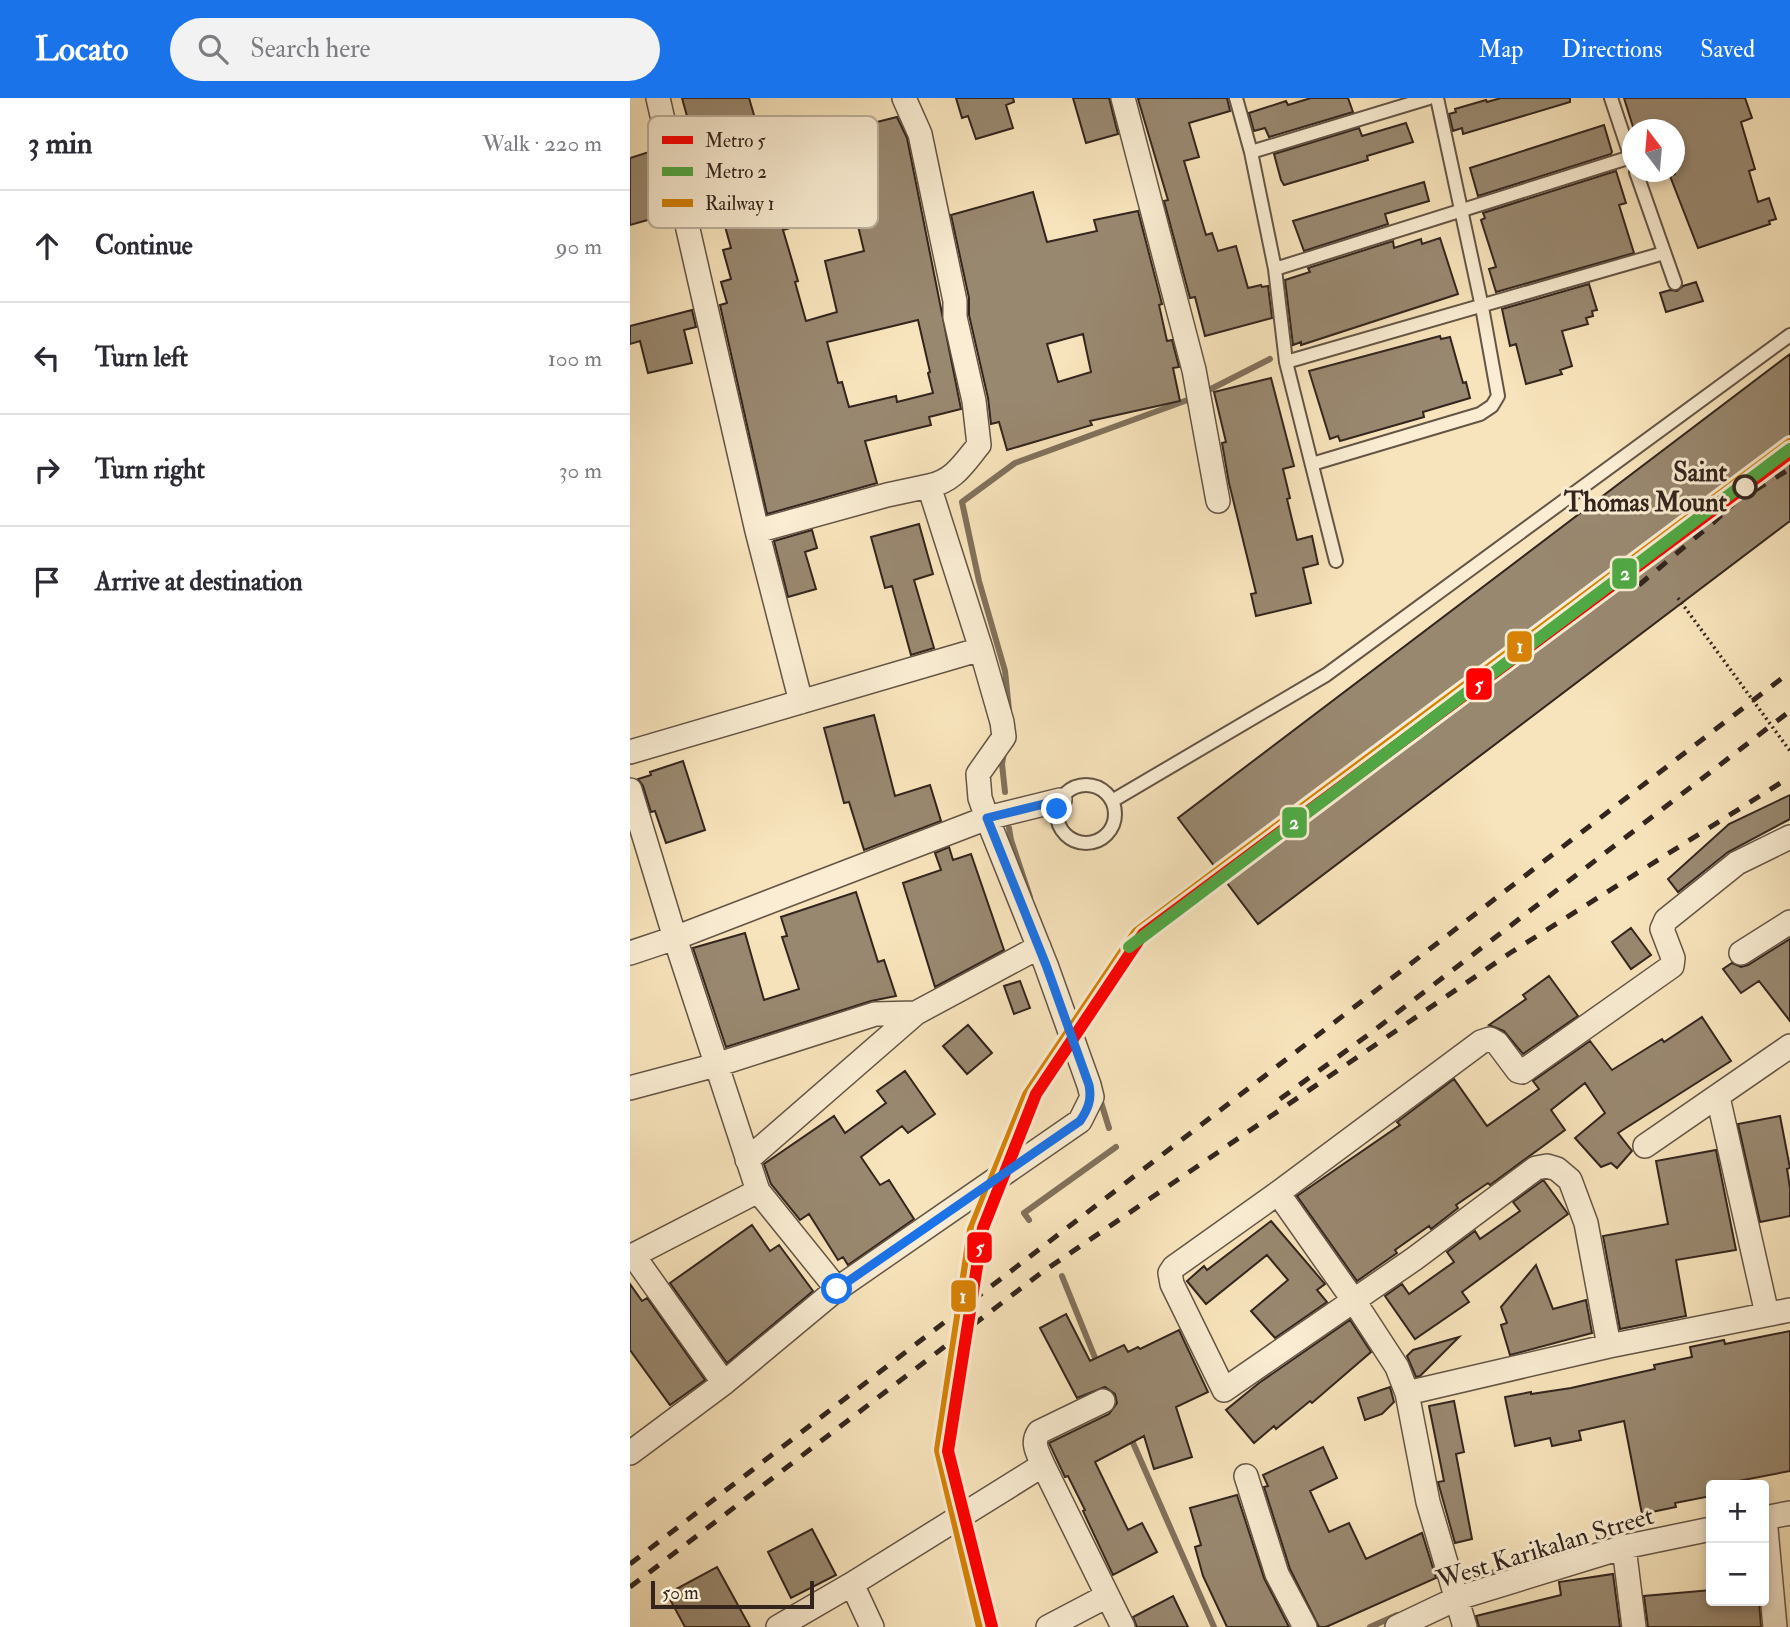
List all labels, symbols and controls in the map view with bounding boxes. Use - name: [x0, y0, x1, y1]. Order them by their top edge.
- search box: [170, 18, 660, 81]
- text: Locato: [35, 29, 128, 70]
- icon: search: [194, 30, 232, 68]
- text: Search here: [250, 33, 370, 65]
- text: Map: [1478, 34, 1523, 65]
- text: Directions: [1561, 34, 1662, 65]
- text: Saved: [1700, 34, 1755, 65]
- legend: [648, 116, 878, 228]
- north arrow: [1622, 119, 1685, 182]
- text: 3 min: [28, 125, 93, 162]
- text: Walk · 220 m: [482, 129, 602, 158]
- text: Metro 5: [705, 129, 766, 153]
- text: Metro 2: [705, 160, 767, 184]
- text: Railway 1: [705, 192, 775, 216]
- icon: ahead: [28, 227, 66, 265]
- text: Continue: [95, 230, 193, 262]
- text: 90 m: [556, 232, 602, 261]
- icon: left: [28, 339, 66, 377]
- text: Turn left: [95, 342, 188, 374]
- text: 100 m: [548, 344, 602, 373]
- icon: right: [28, 451, 66, 489]
- text: Turn right: [95, 454, 205, 486]
- text: 30 m: [559, 456, 602, 485]
- place label: Saint Thomas Mount: [1563, 457, 1728, 519]
- marker: Saint Thomas Mount: [1733, 475, 1757, 499]
- line badge: 2: [1611, 557, 1638, 590]
- text: 2: [1620, 562, 1630, 586]
- icon: arrive: [28, 563, 66, 601]
- text: Arrive at destination: [95, 566, 303, 598]
- line badge: 1: [1506, 630, 1533, 663]
- text: 1: [1517, 635, 1524, 659]
- line badge: 5: [1465, 667, 1493, 701]
- text: 5: [1475, 673, 1484, 697]
- route end: [1041, 793, 1072, 824]
- line badge: 2: [1281, 806, 1308, 839]
- text: 2: [1289, 811, 1299, 835]
- line badge: 5: [966, 1231, 993, 1264]
- text: 5: [976, 1236, 985, 1260]
- route start: [821, 1273, 852, 1304]
- line badge: 1: [950, 1279, 977, 1313]
- text: 1: [960, 1285, 967, 1309]
- map controls: [1706, 1480, 1769, 1606]
- button: +: [1706, 1480, 1769, 1543]
- street label: West Karikalan Street: [1432, 1500, 1658, 1596]
- button: −: [1706, 1543, 1769, 1606]
- scale bar: [651, 1578, 814, 1610]
- text: 50 m: [662, 1581, 699, 1605]

